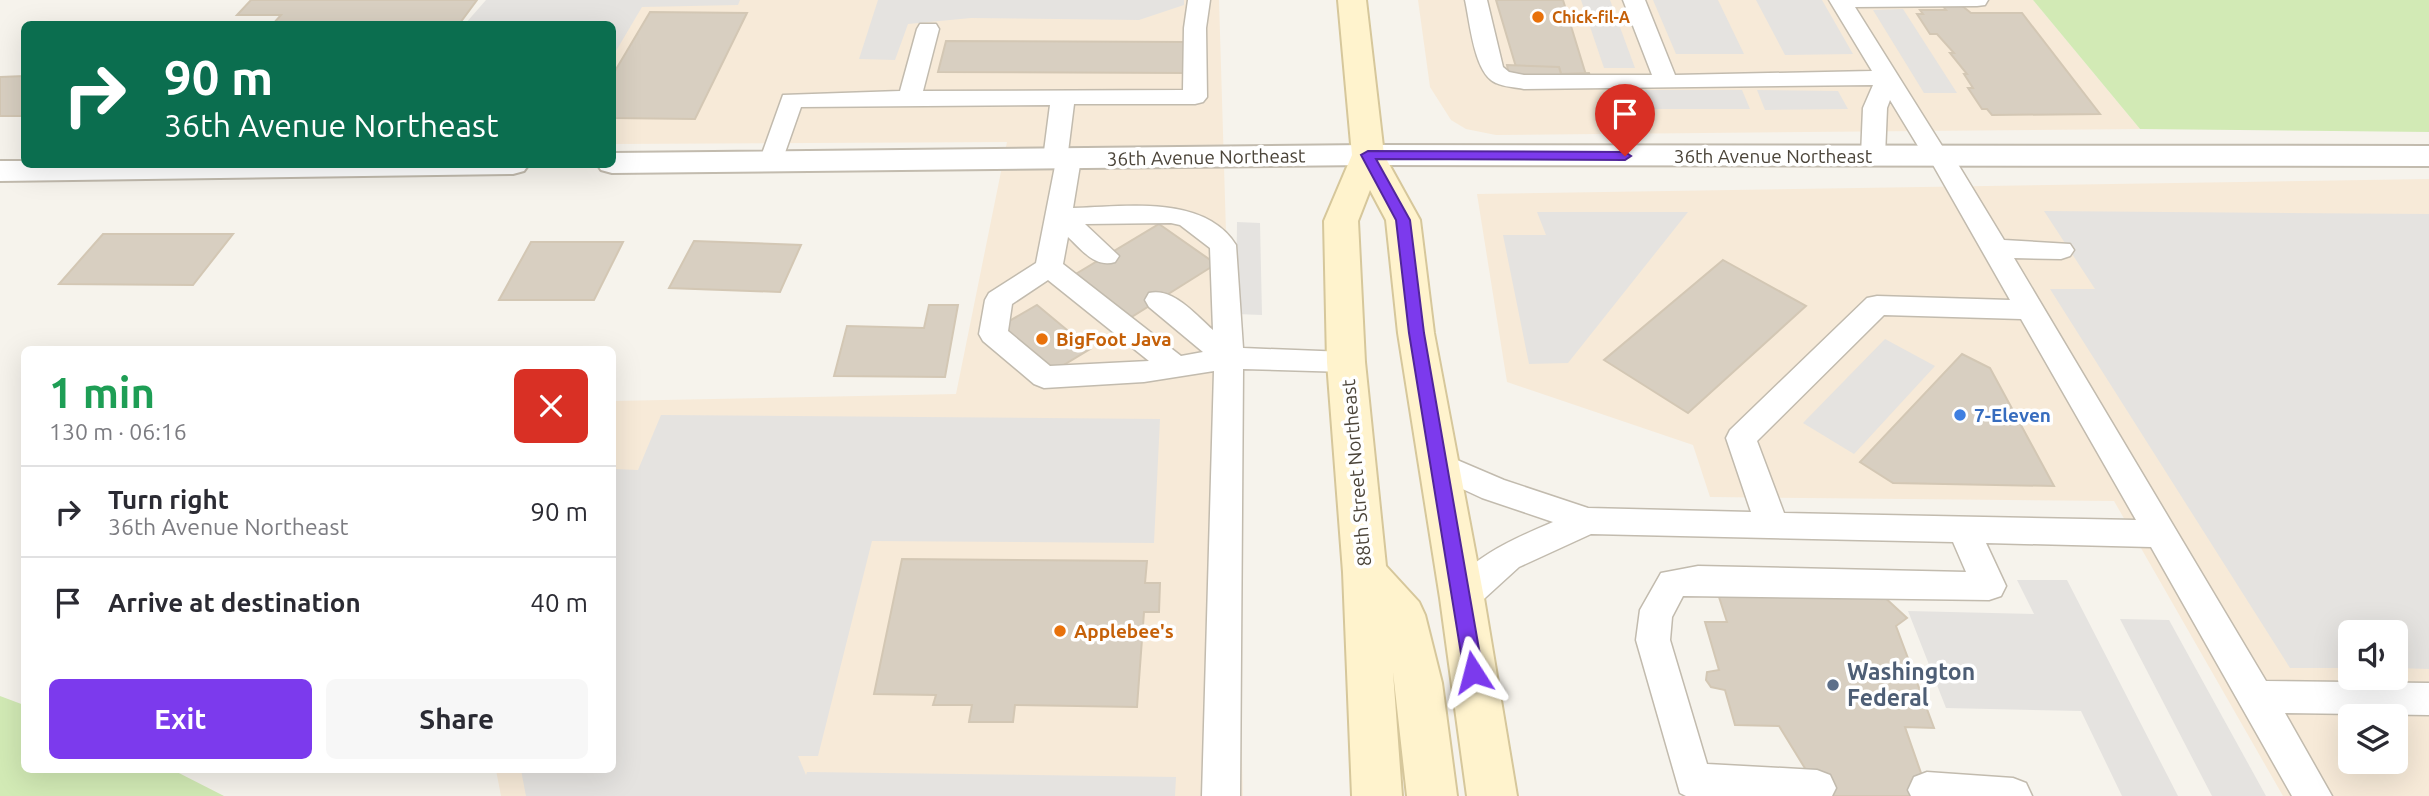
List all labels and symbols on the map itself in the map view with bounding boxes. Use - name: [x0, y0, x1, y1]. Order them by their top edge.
- place label: Chick-fil-A: [1552, 8, 1631, 26]
- marker: Chick-fil-A: [1530, 9, 1546, 25]
- pin: [1595, 84, 1655, 156]
- street label: 36th Avenue Northeast: [1107, 144, 1306, 170]
- street label: 36th Avenue Northeast: [1674, 145, 1873, 167]
- place label: BigFoot Java: [1056, 328, 1172, 350]
- marker: BigFoot Java: [1034, 331, 1050, 347]
- street label: 88th Street Northeast: [1337, 378, 1375, 567]
- place label: 7-Eleven: [1974, 404, 2051, 426]
- marker: 7-Eleven: [1952, 407, 1968, 423]
- place label: Applebee's: [1074, 620, 1174, 642]
- marker: Applebee's: [1052, 623, 1068, 639]
- position arrow: [1436, 635, 1510, 709]
- place label: Washington Federal: [1847, 659, 1975, 710]
- marker: Washington Federal: [1825, 677, 1841, 693]

